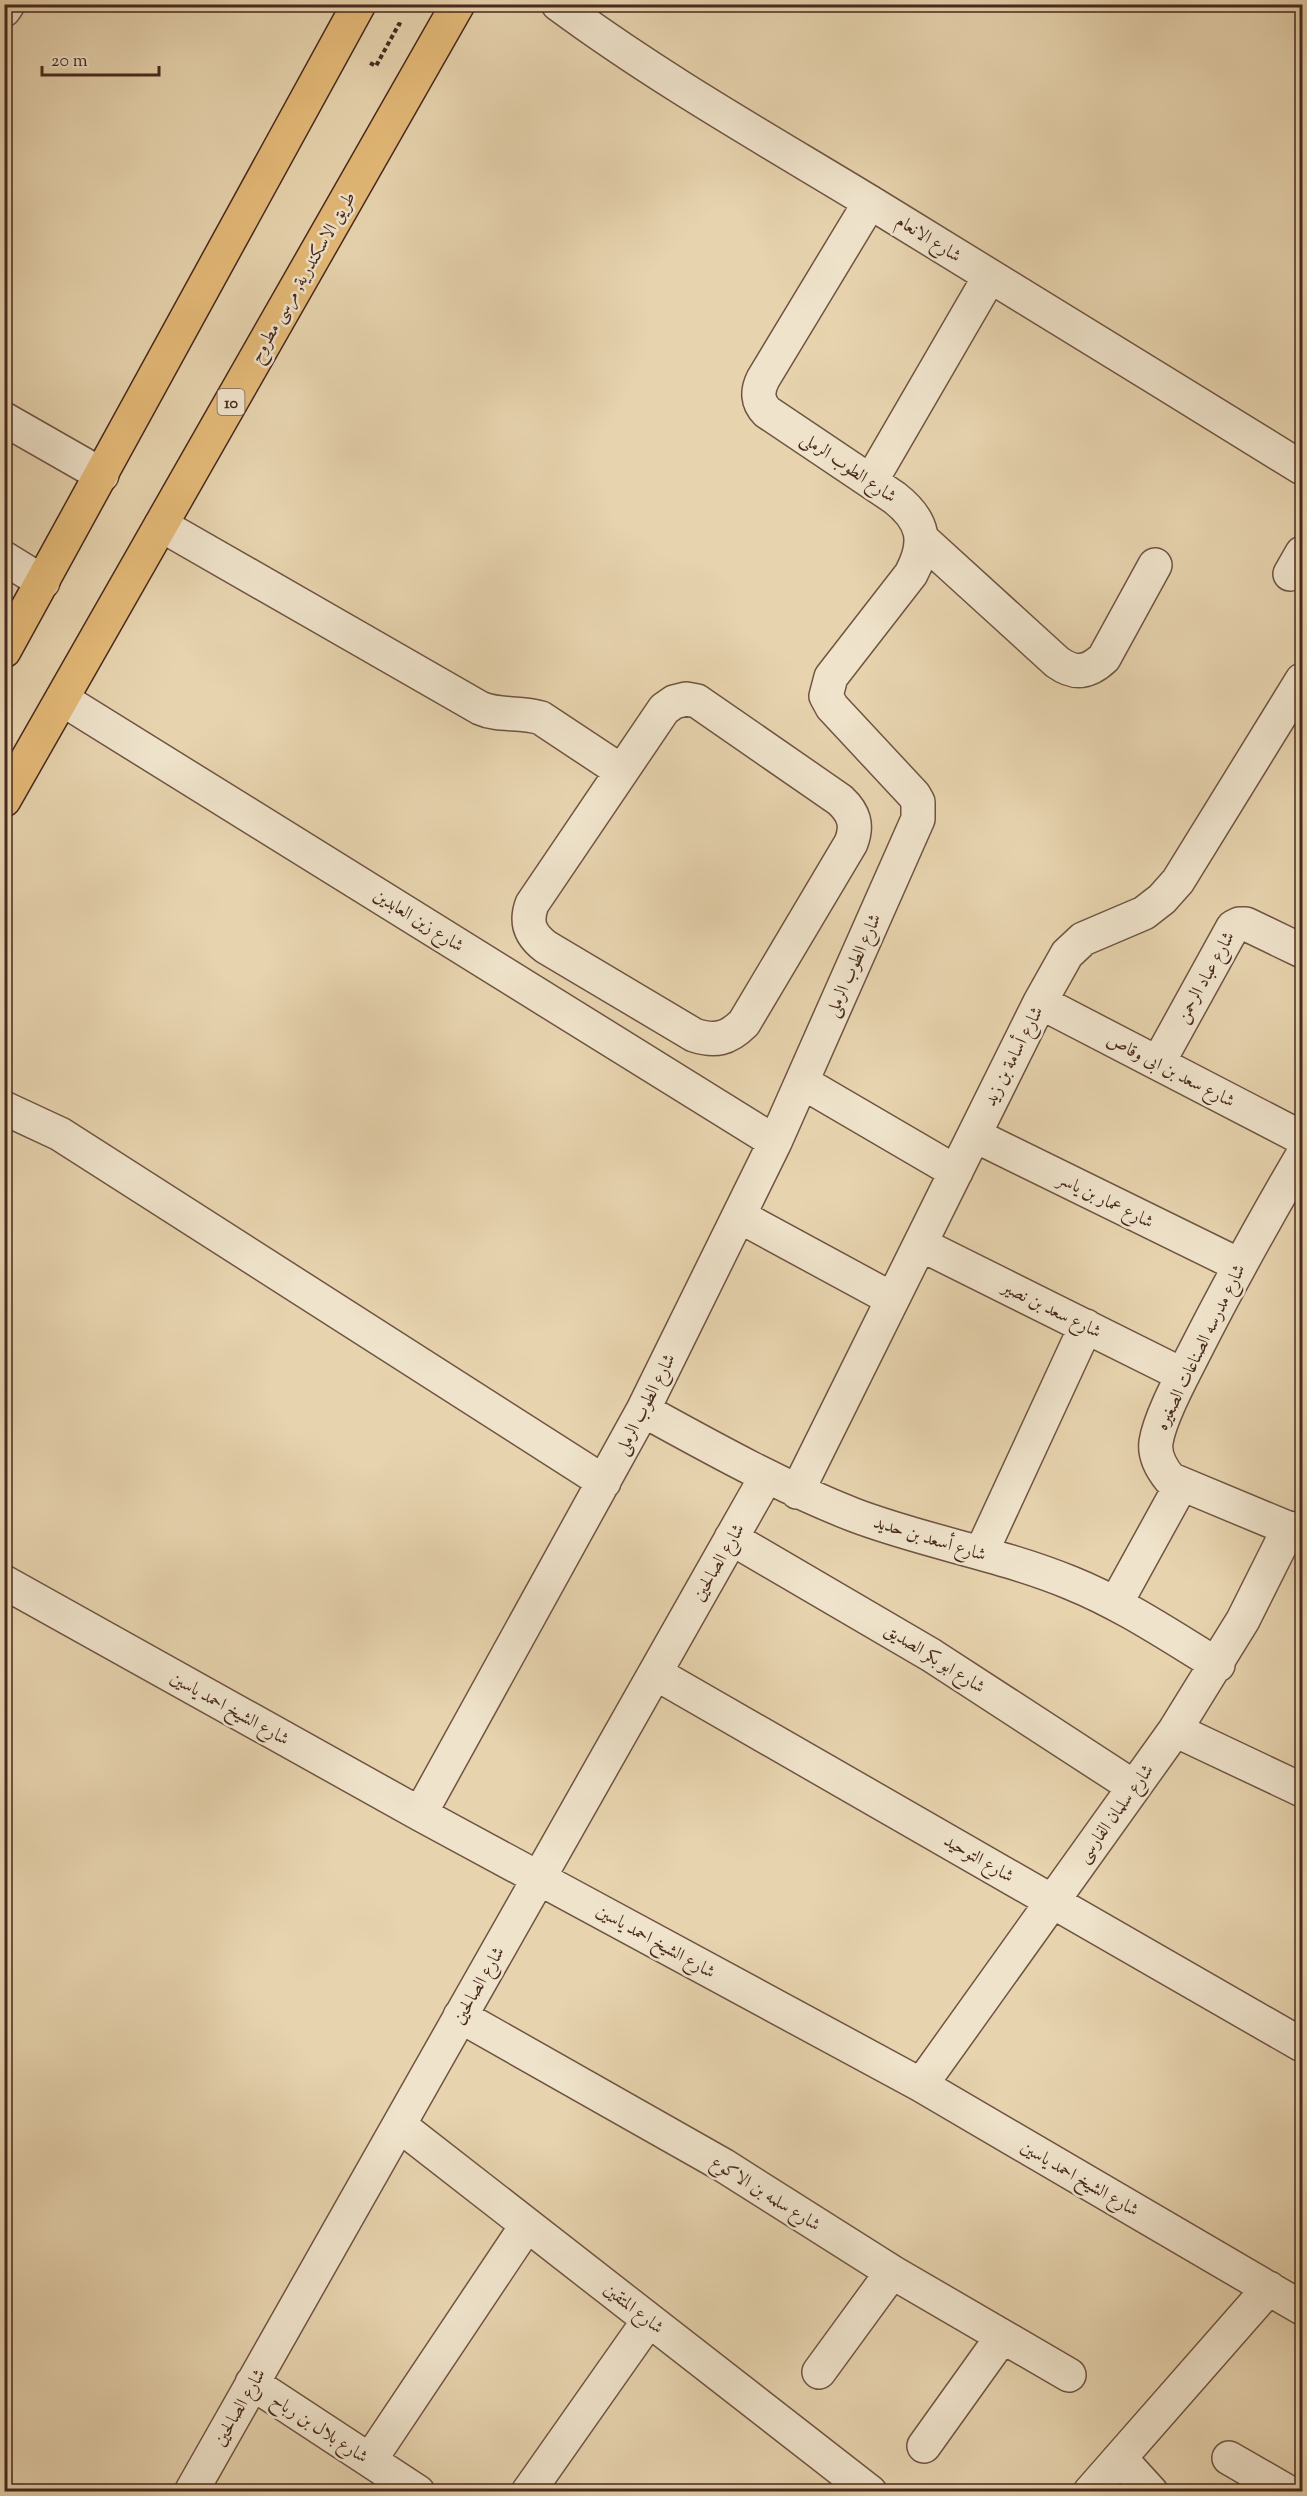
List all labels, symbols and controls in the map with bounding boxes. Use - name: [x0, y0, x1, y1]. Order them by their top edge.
- scale bar: [42, 39, 159, 77]
- text: 20 m: [51, 49, 88, 75]
- street label: طريق الاسكندرية, مرسى مطروح: [244, 188, 364, 369]
- street label: شارع الانعام: [890, 209, 966, 271]
- road number: 10: [218, 389, 244, 415]
- street label: شارع الطوب الرملى: [795, 427, 901, 510]
- street label: شارع زين العابدين: [368, 884, 468, 960]
- street label: شارع الطوب الرملى: [820, 910, 889, 1022]
- street label: شارع عباد الرحمن: [1171, 927, 1243, 1029]
- street label: شارع أسامة بن زيد: [977, 1002, 1051, 1111]
- street label: شارع سعد بن ابى وقاص: [1101, 1028, 1239, 1115]
- street label: شارع عمار بن ياسر: [1051, 1166, 1158, 1236]
- street label: شارع مدرسه الصناعات الصغيره: [1150, 1260, 1253, 1435]
- street label: شارع سعد بن نصير: [995, 1275, 1105, 1346]
- street label: شارع الطوب الرملى: [610, 1350, 684, 1460]
- street label: شارع أسعد بن حديد: [870, 1508, 990, 1569]
- street label: شارع الصالحين: [687, 1519, 752, 1607]
- street label: شارع ابو بكر الصديق: [879, 1618, 989, 1701]
- street label: شارع الشيخ احمد ياسين: [164, 1666, 293, 1754]
- street label: شارع سلمان الفارسى: [1072, 1759, 1161, 1869]
- street label: شارع التوحيد: [938, 1829, 1018, 1890]
- street label: شارع الشيخ احمد ياسين: [590, 1899, 719, 1987]
- street label: شارع الصالحين: [447, 1942, 512, 2030]
- street label: شارع الشيخ احمد ياسين: [1014, 2135, 1143, 2225]
- street label: شارع سلمه بن الاكوع: [705, 2151, 825, 2239]
- street label: شارع المتقين: [597, 2278, 668, 2341]
- street label: شارع الصالحين: [208, 2364, 273, 2452]
- street label: شارع بلال بن رباح: [265, 2389, 373, 2472]

